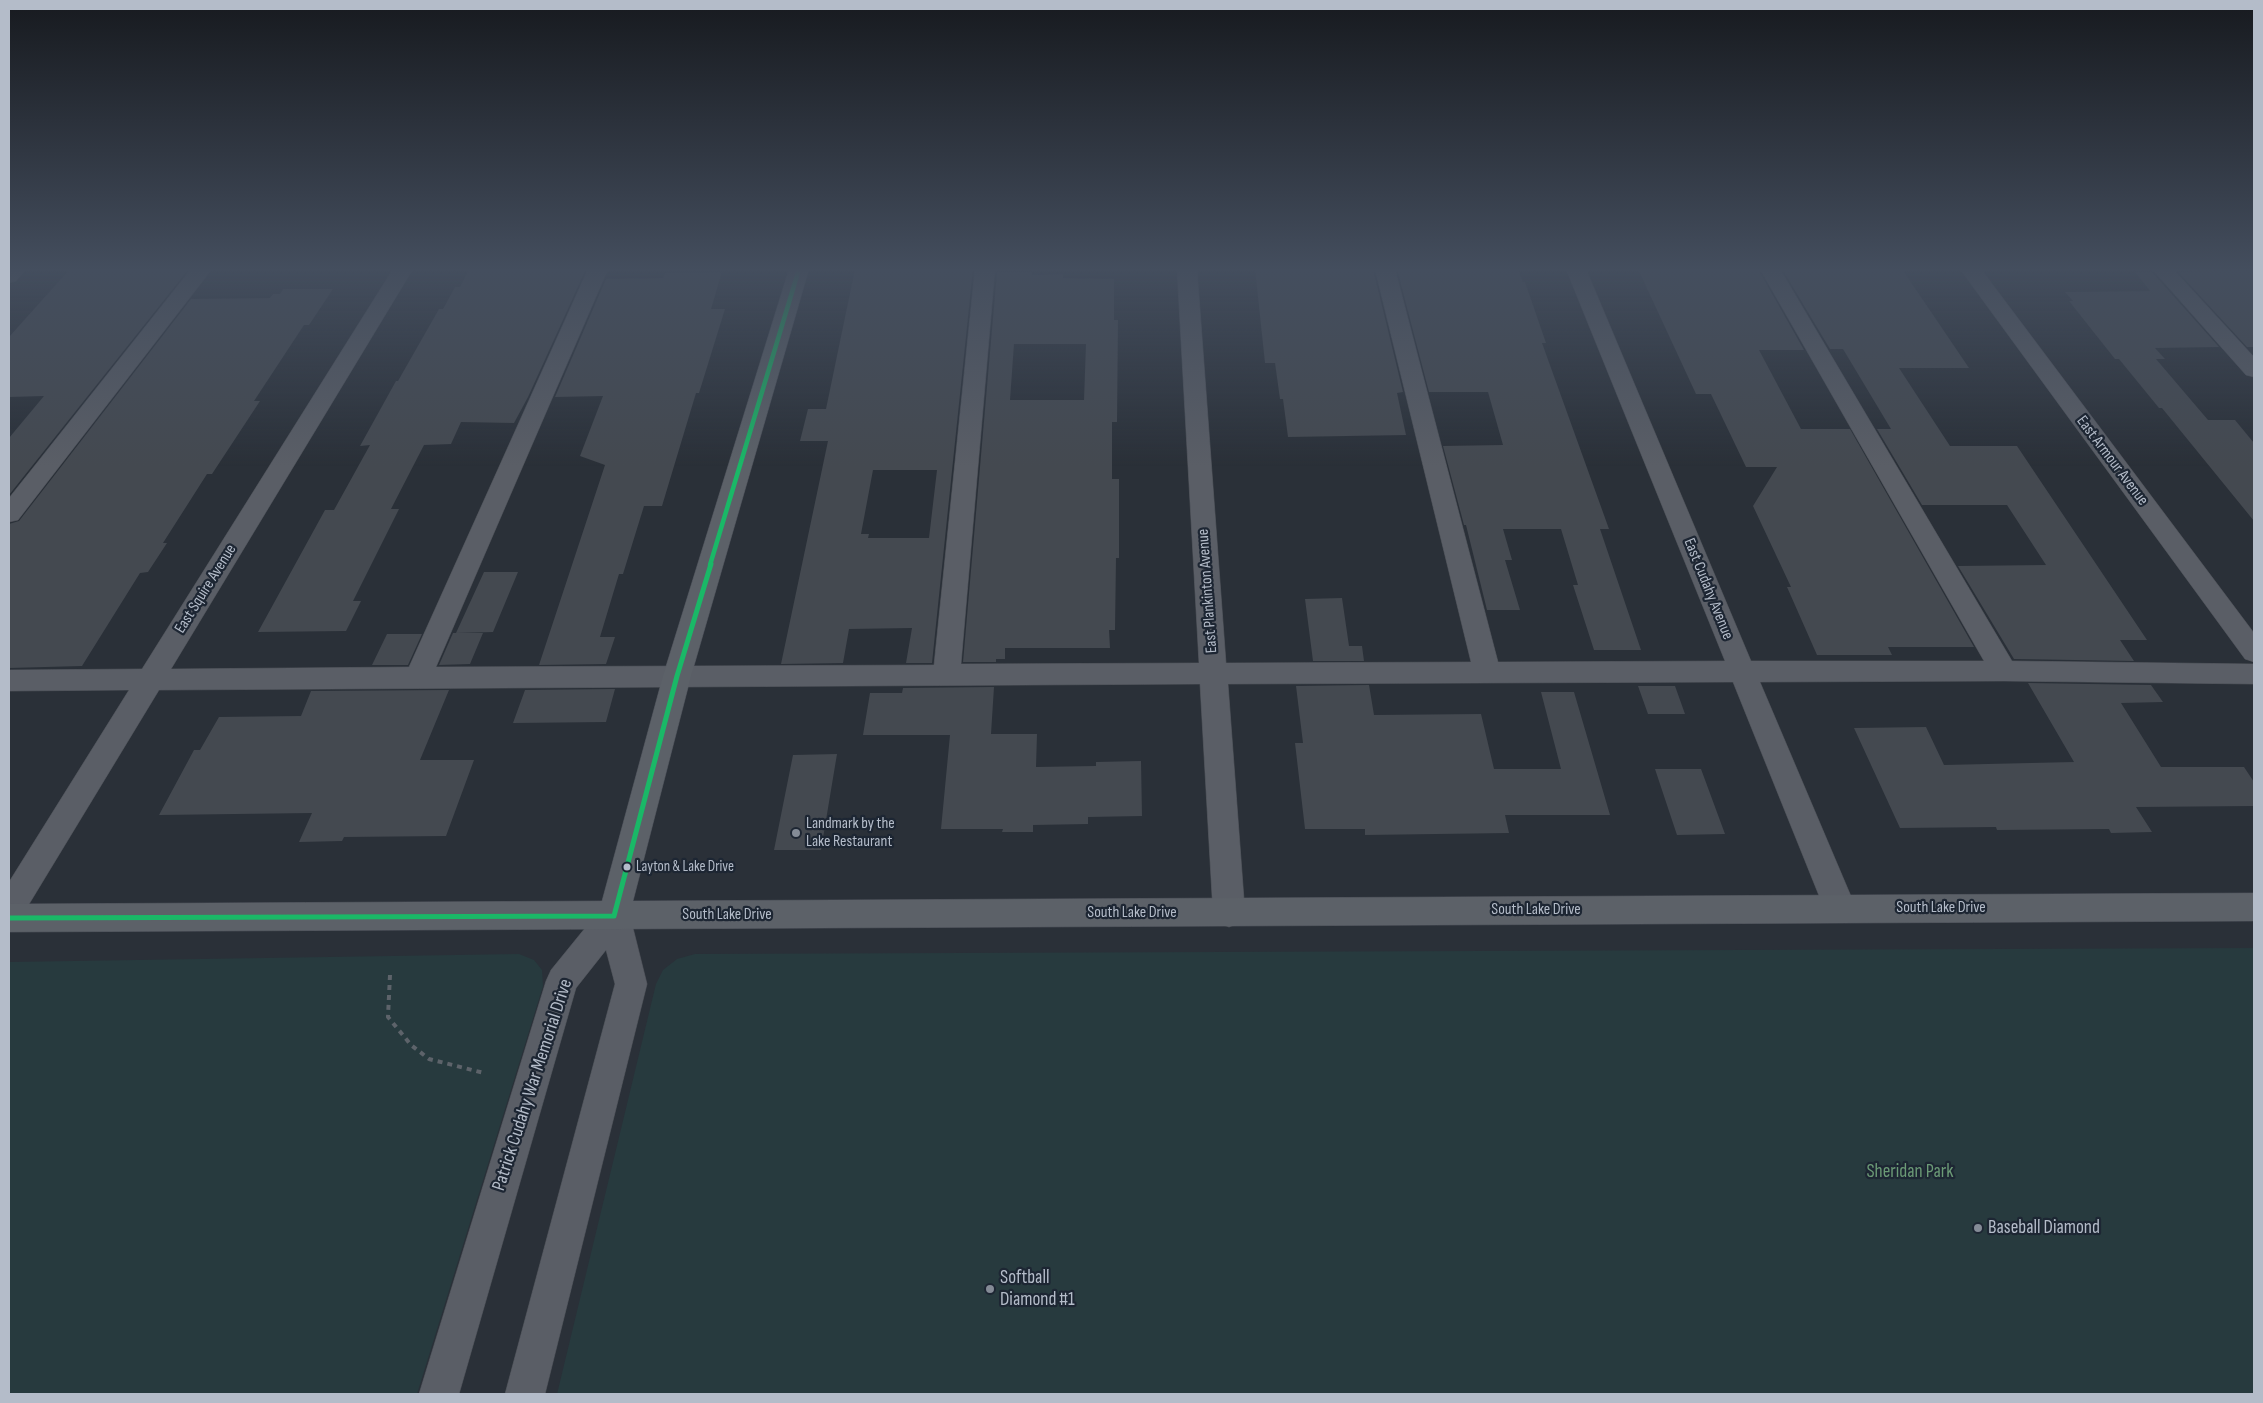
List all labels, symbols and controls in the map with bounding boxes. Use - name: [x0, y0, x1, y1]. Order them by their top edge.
- street label: East Armour Avenue: [2072, 412, 2152, 510]
- street label: East Plankinton Avenue: [1194, 528, 1222, 654]
- street label: East Cudahy Avenue: [1679, 536, 1737, 642]
- street label: East Squire Avenue: [171, 541, 241, 637]
- place label: Landmark by the Lake Restaurant: [806, 814, 895, 852]
- marker: Landmark by the Lake Restaurant: [790, 827, 802, 839]
- place label: Layton & Lake Drive: [636, 858, 734, 876]
- marker: Layton & Lake Drive: [622, 862, 632, 872]
- street label: South Lake Drive: [1896, 898, 1986, 918]
- street label: South Lake Drive: [1491, 900, 1581, 920]
- street label: South Lake Drive: [1087, 903, 1177, 923]
- street label: South Lake Drive: [682, 905, 772, 925]
- street label: Patrick Cudahy War Memorial Drive: [488, 976, 578, 1194]
- park label: Sheridan Park: [1866, 1161, 1954, 1183]
- place label: Baseball Diamond: [1988, 1217, 2100, 1239]
- marker: Baseball Diamond: [1972, 1222, 1984, 1234]
- place label: Softball Diamond #1: [1000, 1267, 1075, 1311]
- marker: Softball Diamond #1: [984, 1283, 996, 1295]

